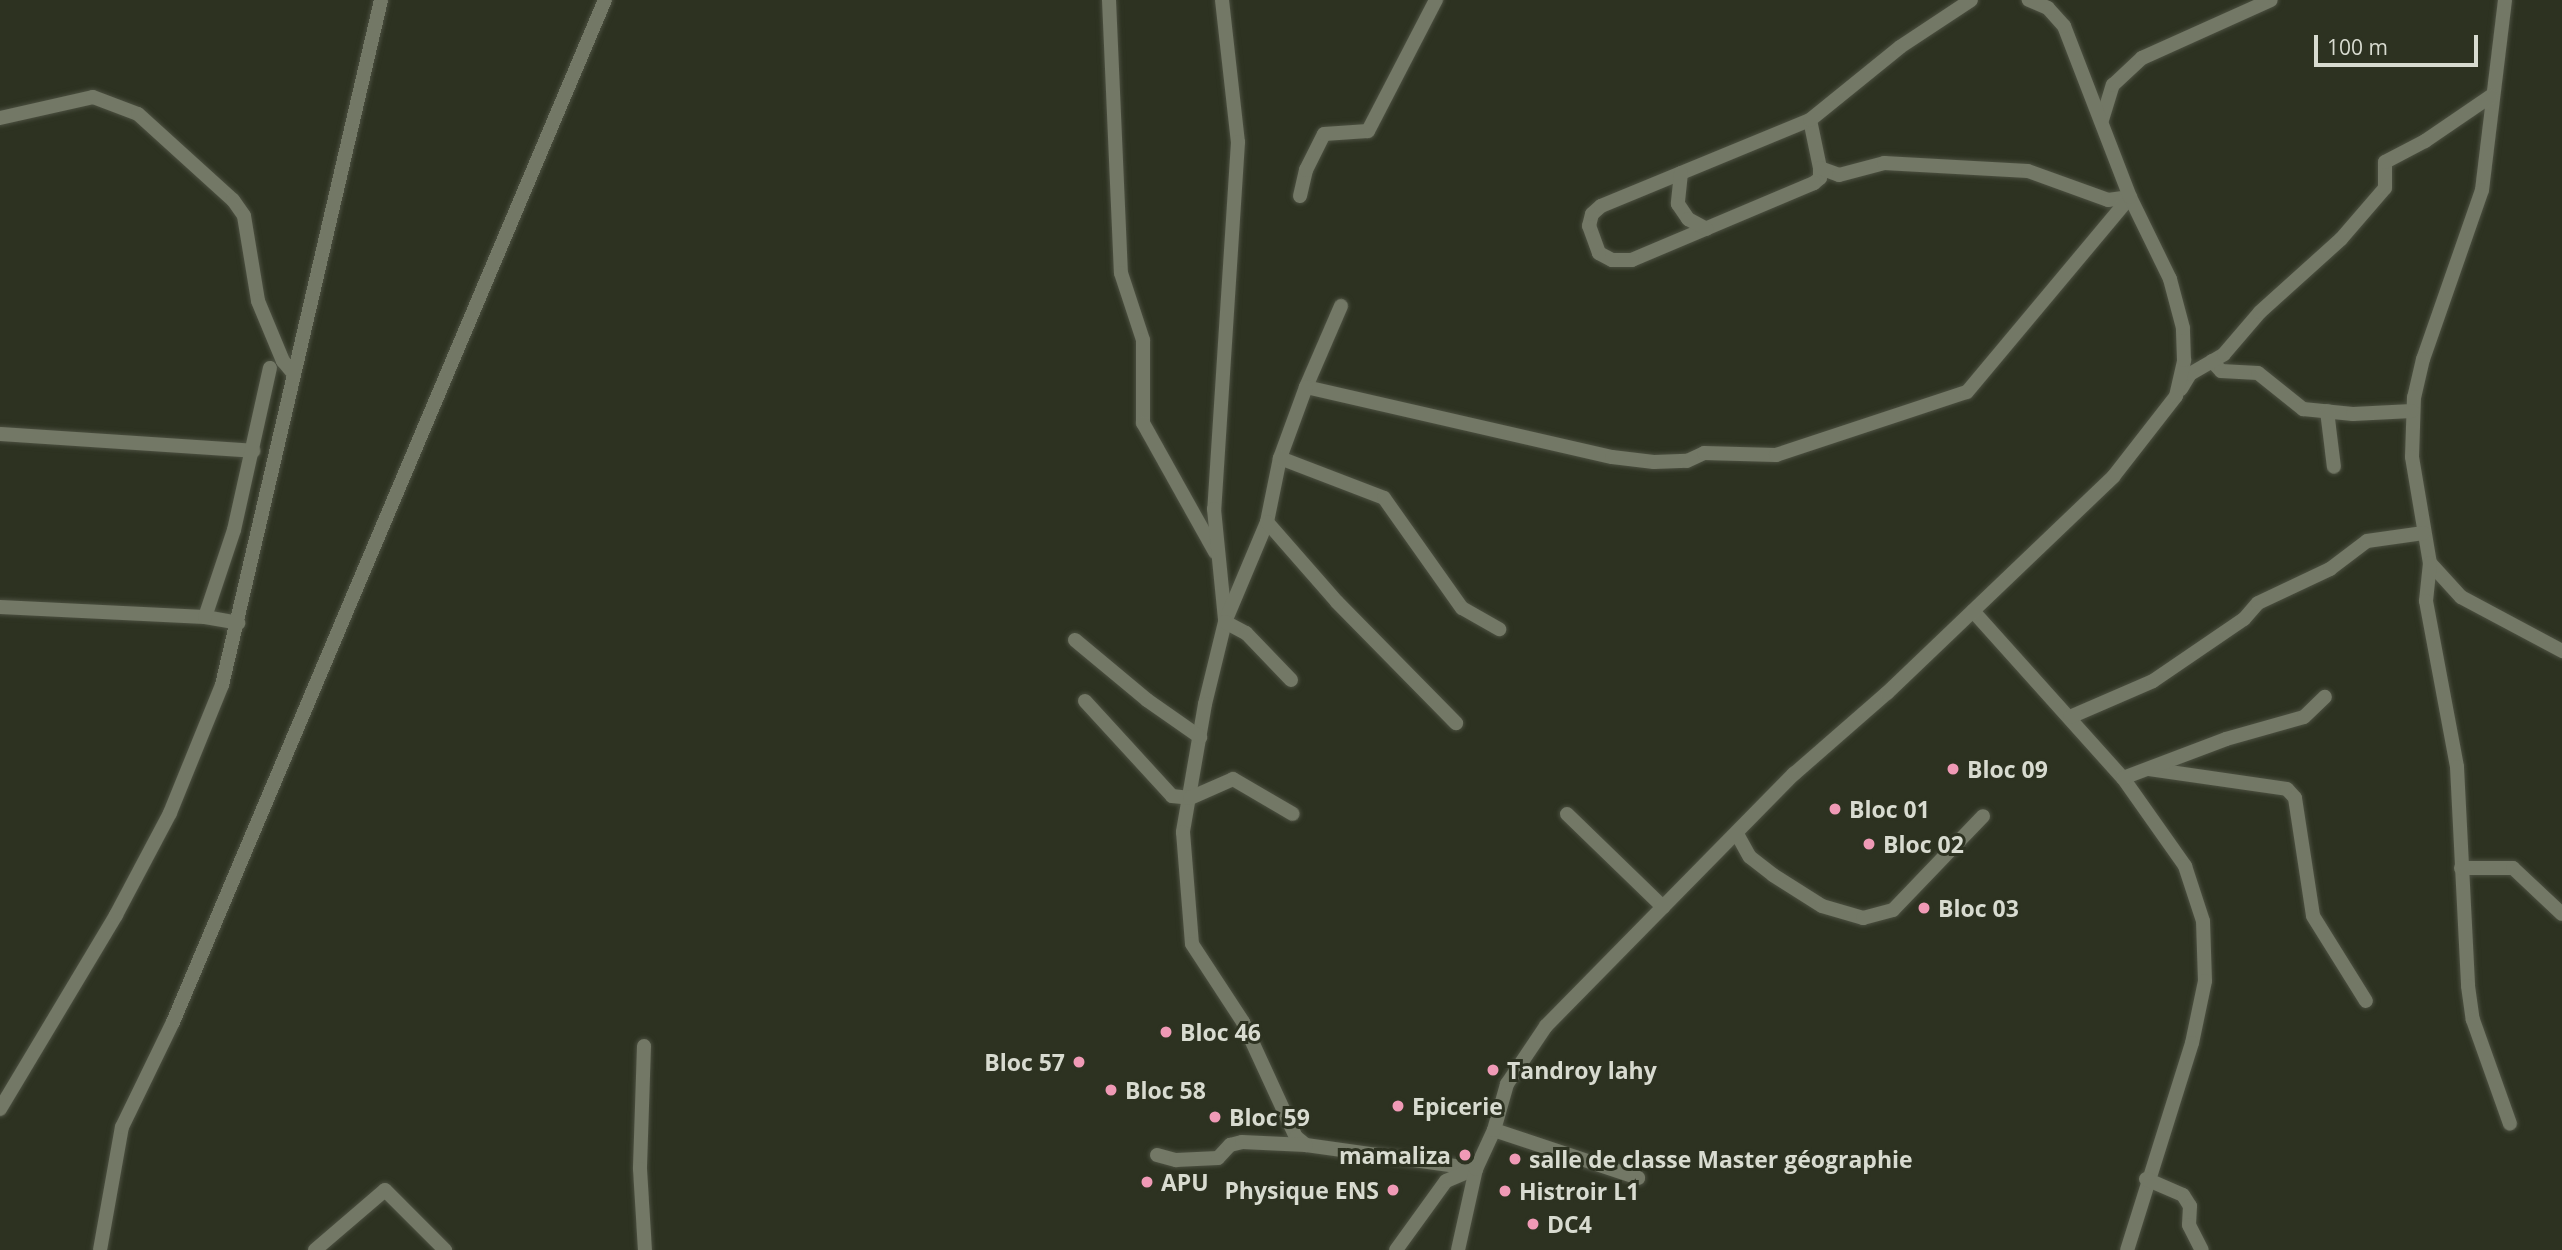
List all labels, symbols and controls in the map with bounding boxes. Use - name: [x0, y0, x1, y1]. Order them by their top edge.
- scale bar: [2317, 21, 2482, 65]
- text: 100 m: [2327, 33, 2388, 61]
- place label: Bloc 09: [1967, 755, 2048, 783]
- marker: Bloc 09: [1945, 761, 1961, 777]
- place label: Bloc 01: [1849, 795, 1930, 823]
- marker: Bloc 01: [1827, 801, 1843, 817]
- place label: Bloc 02: [1883, 830, 1964, 858]
- marker: Bloc 02: [1861, 836, 1877, 852]
- place label: Bloc 03: [1938, 894, 2019, 922]
- marker: Bloc 03: [1916, 900, 1932, 916]
- place label: Bloc 46: [1180, 1018, 1261, 1046]
- marker: Bloc 46: [1158, 1024, 1174, 1040]
- place label: Bloc 57: [984, 1048, 1065, 1076]
- marker: Bloc 57: [1071, 1054, 1087, 1070]
- place label: Tandroy lahy: [1507, 1056, 1657, 1084]
- marker: Tandroy lahy: [1485, 1062, 1501, 1078]
- place label: Bloc 58: [1125, 1076, 1206, 1104]
- marker: Bloc 58: [1103, 1082, 1119, 1098]
- place label: Epicerie: [1412, 1092, 1503, 1120]
- marker: Epicerie: [1390, 1098, 1406, 1114]
- place label: Bloc 59: [1229, 1103, 1310, 1131]
- marker: Bloc 59: [1207, 1109, 1223, 1125]
- place label: mamaliza: [1339, 1141, 1451, 1169]
- place label: salle de classe Master géographie: [1529, 1145, 1913, 1173]
- marker: mamaliza: [1457, 1147, 1473, 1163]
- marker: salle de classe Master géographie: [1507, 1151, 1523, 1167]
- place label: APU: [1161, 1168, 1209, 1196]
- marker: APU: [1139, 1174, 1155, 1190]
- place label: Physique ENS: [1224, 1176, 1379, 1204]
- place label: Histroir L1: [1519, 1177, 1639, 1205]
- marker: Physique ENS: [1385, 1182, 1401, 1198]
- marker: Histroir L1: [1497, 1183, 1513, 1199]
- place label: DC4: [1547, 1210, 1592, 1238]
- marker: DC4: [1525, 1216, 1541, 1232]

